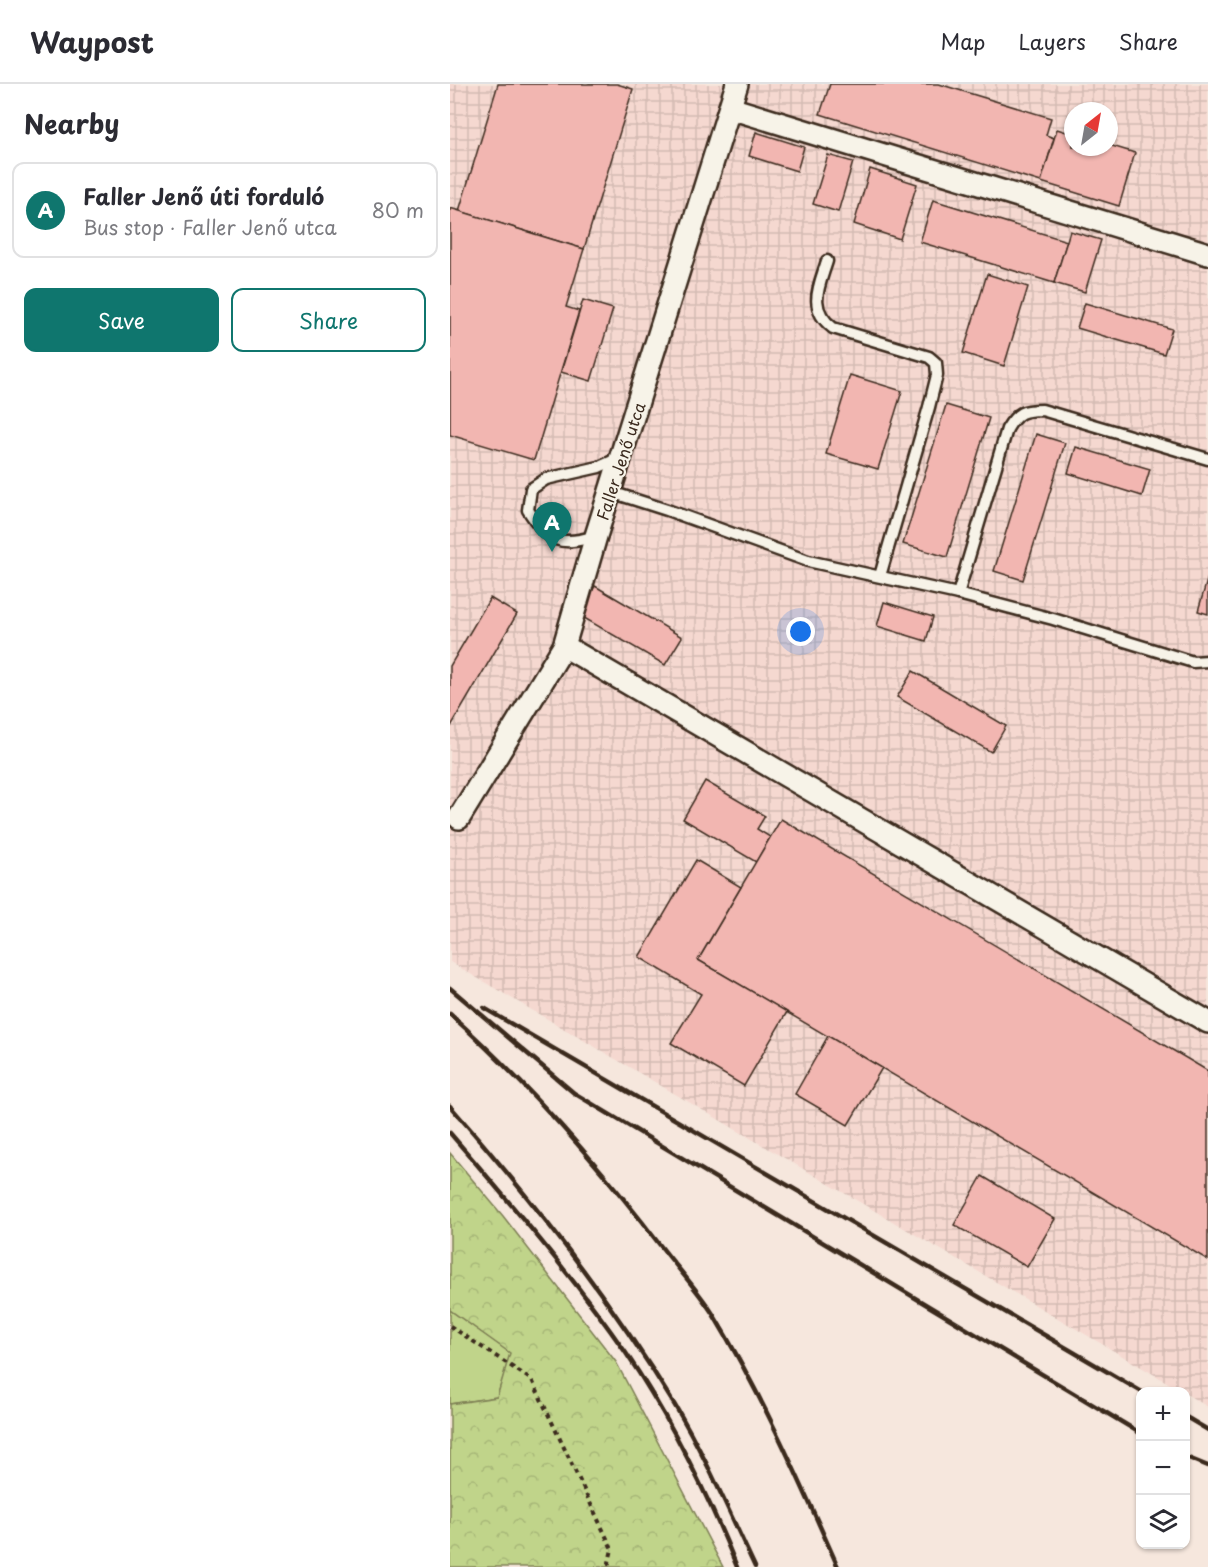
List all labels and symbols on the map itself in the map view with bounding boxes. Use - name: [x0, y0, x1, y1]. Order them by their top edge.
- north arrow: [1064, 102, 1118, 156]
- street label: Faller Jenő utca: [590, 399, 650, 523]
- pin: A: [532, 502, 572, 552]
- your location: [786, 617, 815, 646]

